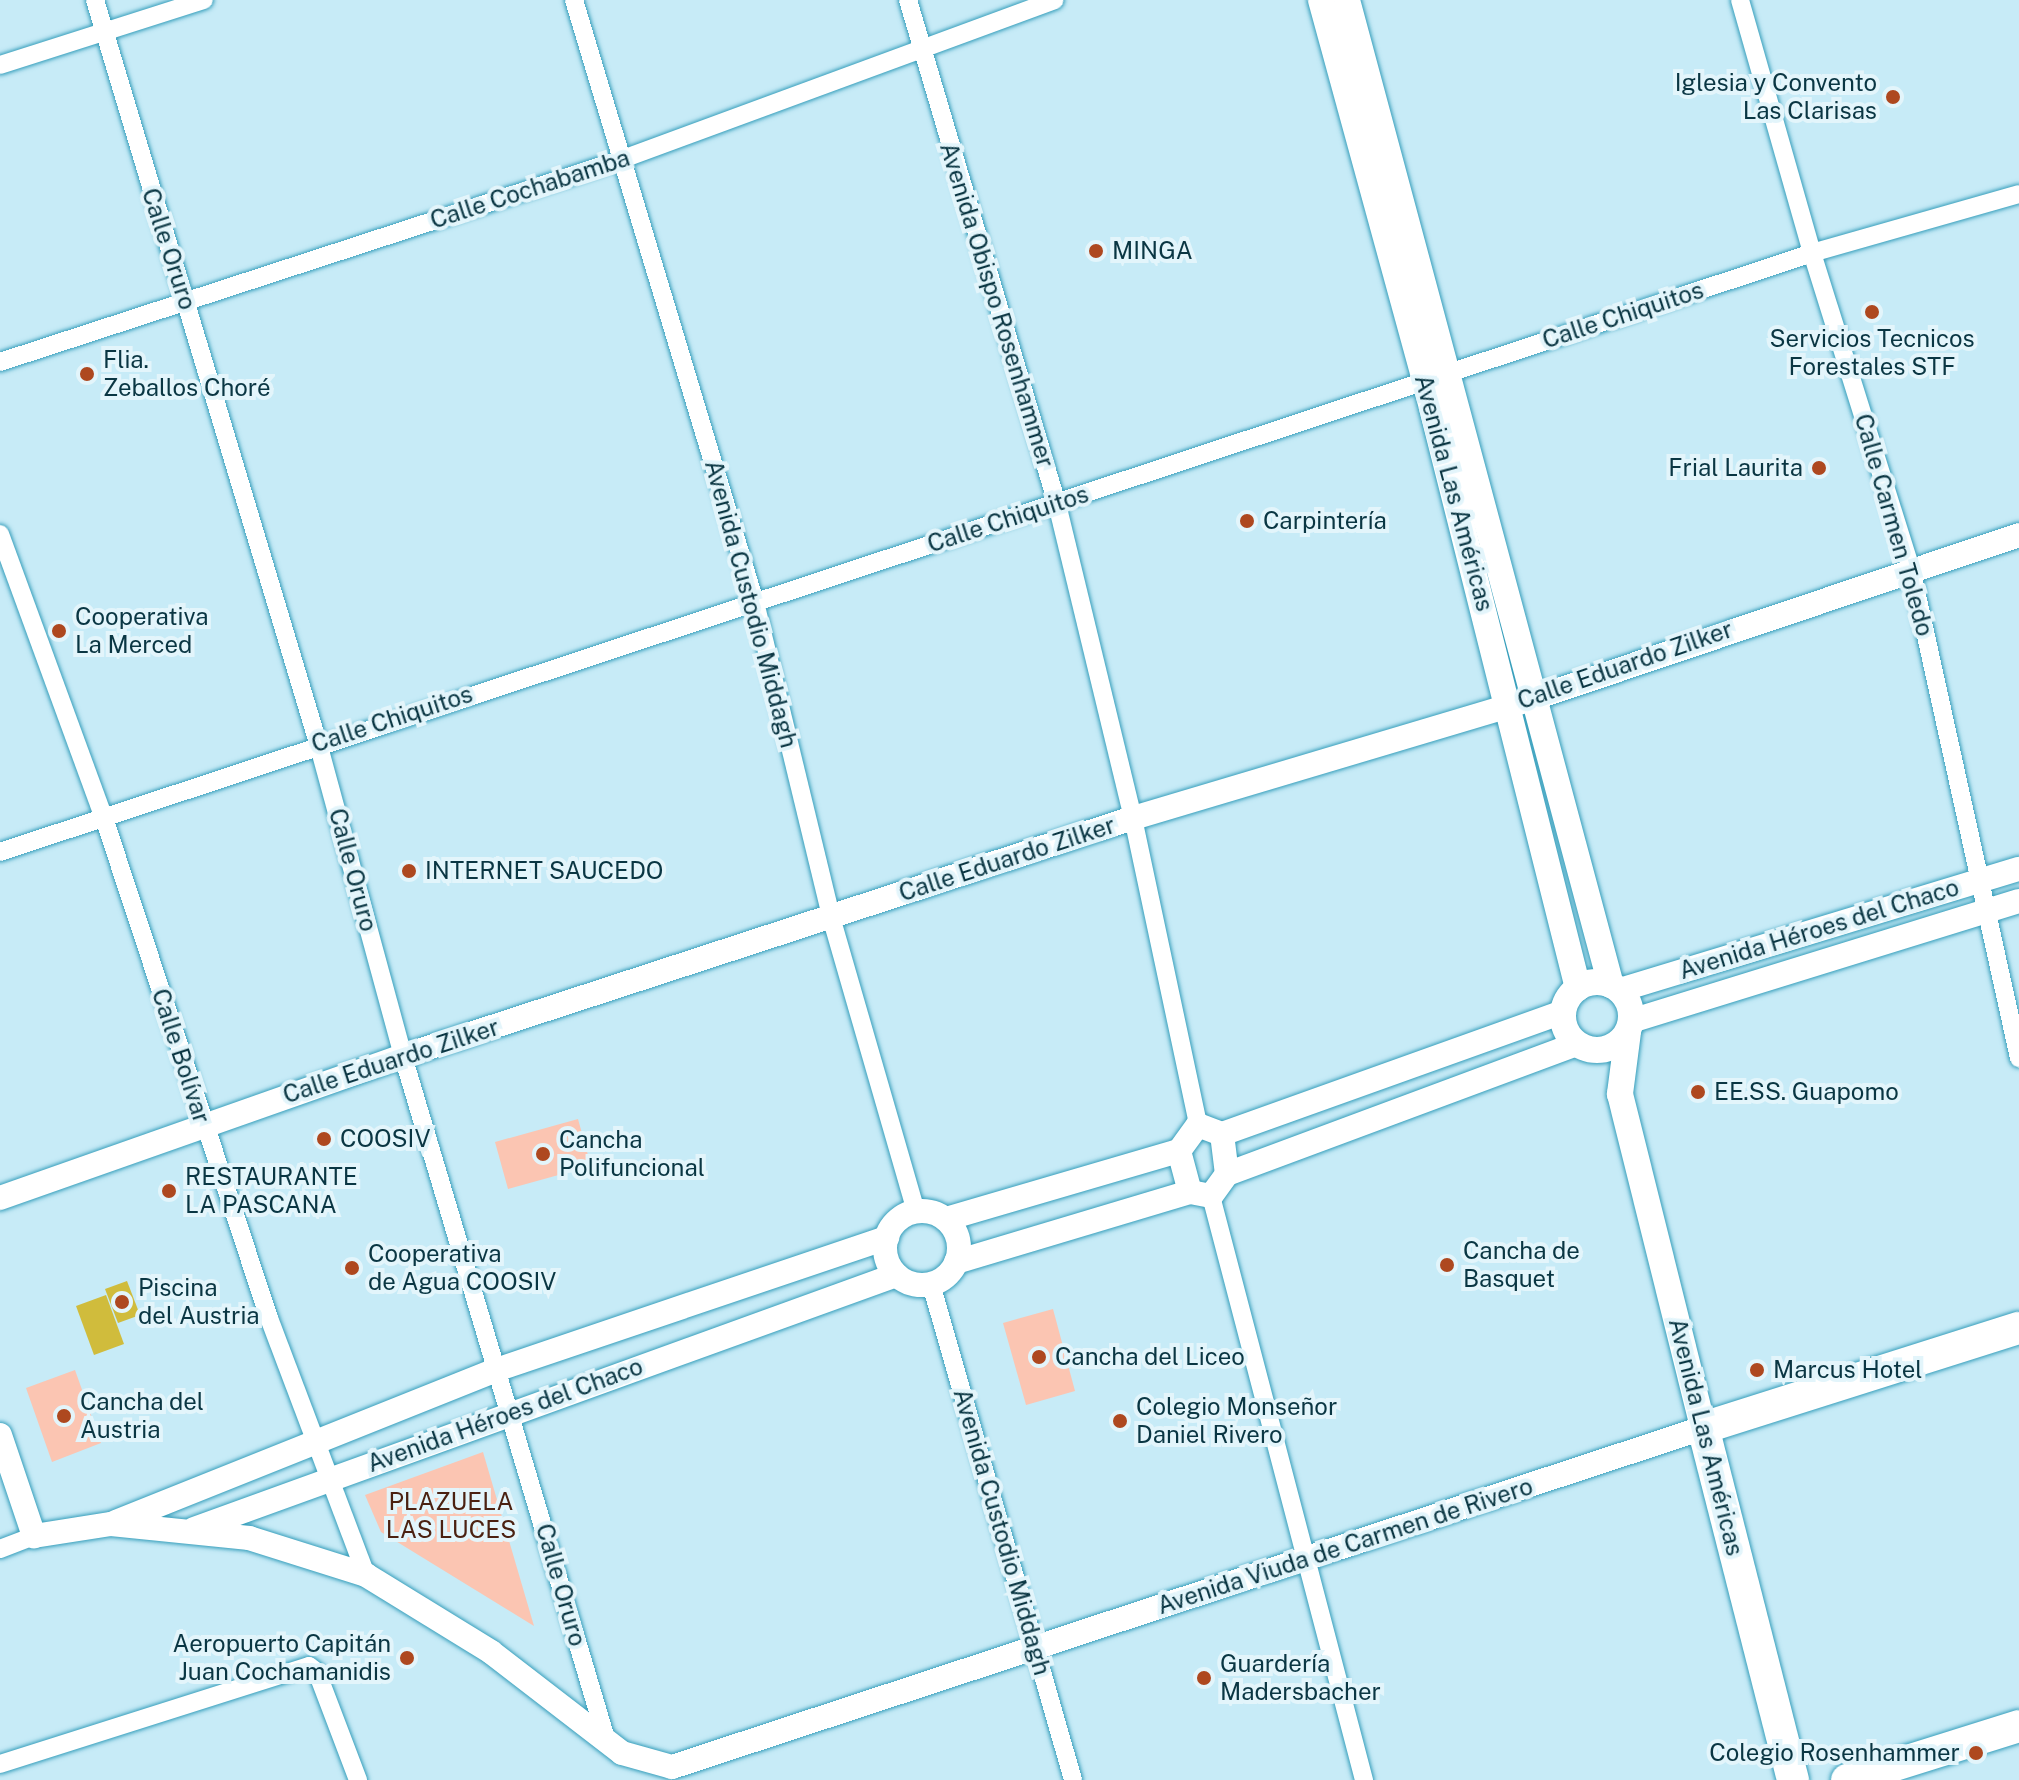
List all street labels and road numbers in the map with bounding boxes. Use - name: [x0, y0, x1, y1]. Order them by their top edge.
- street label: Avenida Obispo Rosenhammer: [934, 139, 1060, 471]
- street label: Calle Cochabamba: [427, 143, 633, 235]
- street label: Calle Oruro: [136, 184, 202, 314]
- street label: Calle Chiquitos: [1539, 275, 1707, 355]
- street label: Avenida Las Américas: [1409, 372, 1499, 614]
- street label: Calle Carmen Toledo: [1848, 410, 1940, 640]
- street label: Avenida Custodio Middagh: [699, 457, 803, 751]
- street label: Calle Chiquitos: [924, 479, 1092, 559]
- street label: Calle Eduardo Zilker: [1514, 615, 1736, 715]
- street label: Calle Chiquitos: [308, 679, 476, 759]
- street label: Calle Oruro: [323, 805, 383, 935]
- street label: Calle Eduardo Zilker: [895, 810, 1119, 908]
- street label: Avenida Héroes del Chaco: [1675, 873, 1963, 985]
- street label: Calle Bolívar: [146, 985, 216, 1127]
- street label: Calle Eduardo Zilker: [279, 1012, 503, 1110]
- street label: Avenida Las Américas: [1663, 1315, 1749, 1559]
- street label: Avenida Héroes del Chaco: [363, 1352, 647, 1478]
- street label: Avenida Custodio Middagh: [947, 1385, 1057, 1679]
- street label: Avenida Viuda de Carmen de Rivero: [1153, 1471, 1537, 1621]
- street label: Calle Oruro: [530, 1520, 592, 1650]

